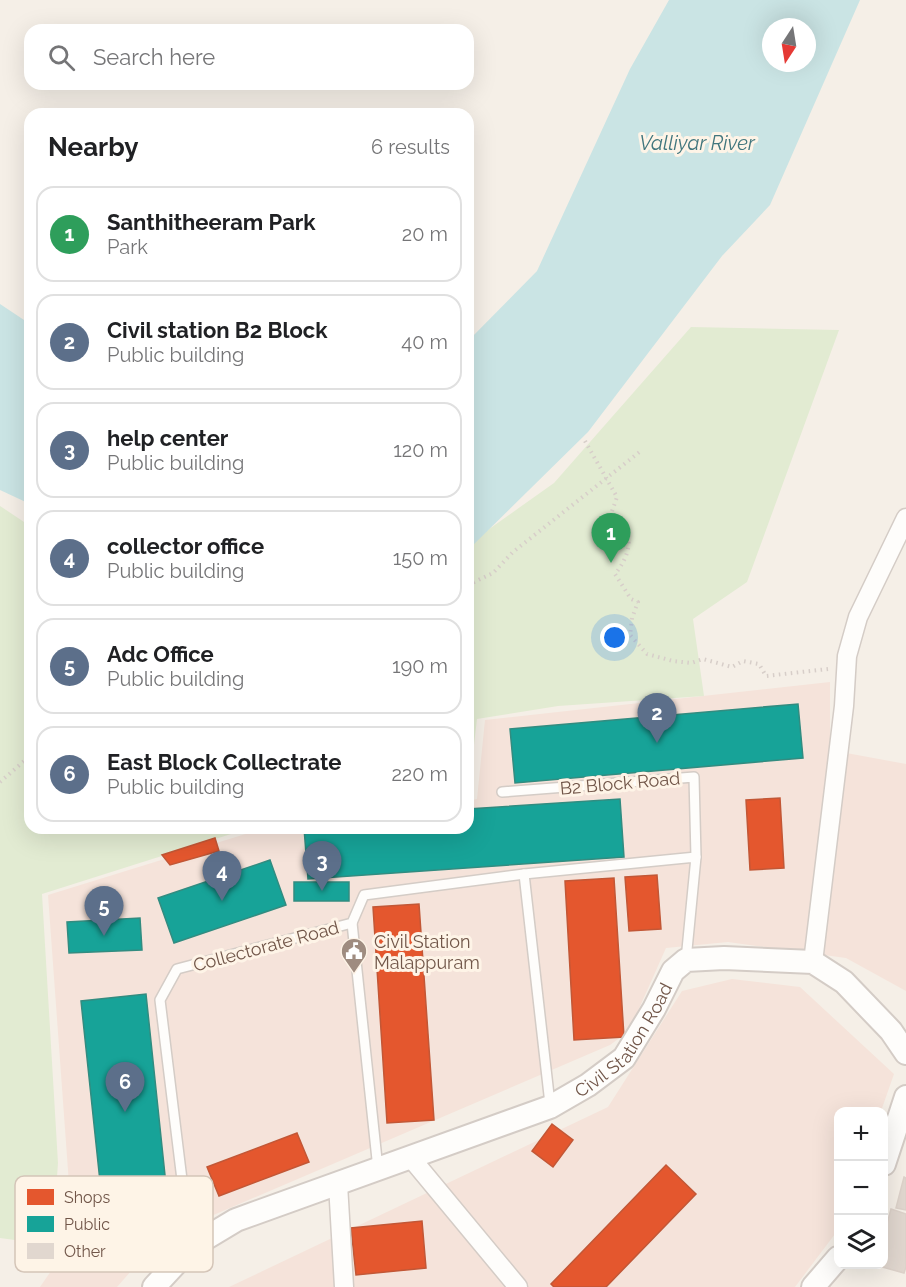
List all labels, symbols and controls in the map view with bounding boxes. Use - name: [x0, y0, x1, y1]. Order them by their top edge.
- north arrow: [762, 18, 816, 72]
- search box: [24, 24, 474, 90]
- icon: search: [45, 41, 78, 74]
- text: Search here: [93, 44, 215, 70]
- water label: Valliyar River: [639, 131, 756, 155]
- text: Nearby: [48, 132, 138, 162]
- text: 6 results: [371, 135, 450, 159]
- text: Santhitheeram Park: [107, 209, 316, 235]
- text: 1: [65, 222, 74, 246]
- text: 20 m: [402, 222, 448, 246]
- text: Park: [107, 235, 148, 259]
- text: Civil station B2 Block: [107, 317, 327, 343]
- text: 2: [64, 330, 75, 354]
- text: 40 m: [401, 330, 448, 354]
- text: Public building: [107, 343, 244, 367]
- text: help center: [107, 425, 228, 451]
- text: 3: [64, 438, 75, 462]
- text: 120 m: [393, 438, 448, 462]
- text: Public building: [107, 451, 244, 475]
- pin: 1: [592, 514, 630, 563]
- text: collector office: [107, 533, 264, 559]
- text: 4: [64, 546, 75, 570]
- text: 150 m: [393, 546, 448, 570]
- text: Public building: [107, 559, 244, 583]
- your location: [600, 623, 629, 652]
- text: Adc Office: [107, 641, 214, 667]
- text: 5: [64, 654, 75, 678]
- text: 190 m: [392, 654, 448, 678]
- text: Public building: [107, 667, 244, 691]
- pin: 2: [638, 694, 676, 743]
- text: East Block Collectrate: [107, 749, 341, 775]
- text: 6: [63, 762, 76, 786]
- text: 220 m: [391, 762, 448, 786]
- street label: B2 Block Road: [559, 767, 681, 799]
- text: Public building: [107, 775, 244, 799]
- pin: 3: [302, 842, 342, 891]
- pin: 4: [202, 852, 242, 901]
- pin: 5: [84, 886, 124, 936]
- street label: Collectorate Road: [191, 916, 341, 976]
- place label: Civil Station Malappuram: [374, 931, 480, 973]
- public building icon: Civil Station Malappuram: [339, 936, 369, 974]
- street label: Civil Station Road: [571, 979, 676, 1101]
- pin: 6: [106, 1062, 144, 1112]
- map controls: [834, 1107, 888, 1269]
- button: +: [834, 1107, 888, 1161]
- button: −: [834, 1161, 888, 1215]
- legend: [15, 1176, 213, 1272]
- text: Shops: [64, 1188, 110, 1207]
- text: Public: [64, 1215, 110, 1234]
- button: layers: [834, 1215, 888, 1269]
- text: Other: [64, 1242, 106, 1261]

